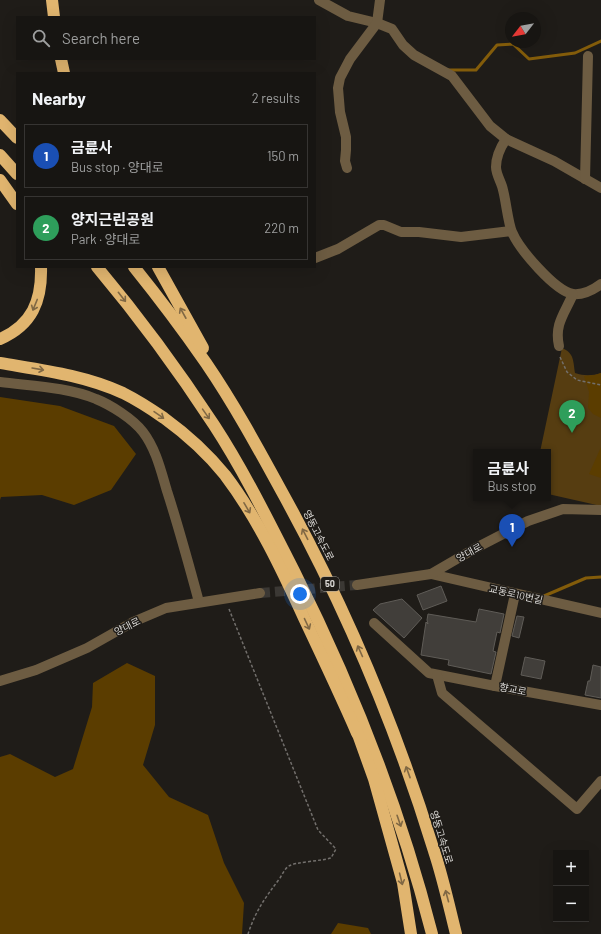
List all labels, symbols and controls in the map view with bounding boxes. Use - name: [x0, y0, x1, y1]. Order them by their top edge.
- north arrow: [505, 12, 541, 48]
- search box: [16, 16, 316, 60]
- icon: search: [30, 27, 52, 49]
- text: Search here: [62, 29, 140, 47]
- text: Nearby: [32, 88, 86, 108]
- text: 2 results: [252, 90, 300, 106]
- text: 금륜사: [71, 138, 112, 156]
- text: 1: [44, 148, 48, 164]
- text: 150 m: [267, 148, 299, 164]
- text: Bus stop · 양대로: [71, 159, 164, 175]
- text: 양지근린공원: [71, 210, 154, 228]
- text: 2: [42, 220, 50, 236]
- text: 220 m: [264, 220, 299, 236]
- text: Park · 양대로: [71, 231, 140, 247]
- one-way arrow: [118, 292, 126, 303]
- one-way arrow: [31, 299, 39, 311]
- one-way arrow: [179, 307, 187, 319]
- one-way arrow: [32, 365, 45, 373]
- pin: 2: [559, 400, 585, 433]
- one-way arrow: [202, 408, 210, 419]
- one-way arrow: [153, 411, 164, 419]
- popup: [473, 449, 551, 501]
- text: 금륜사: [488, 459, 529, 477]
- text: Bus stop: [488, 478, 536, 494]
- one-way arrow: [244, 502, 252, 514]
- street label: 영동고속도로: [301, 508, 337, 562]
- pin: 1: [499, 514, 525, 547]
- one-way arrow: [300, 528, 308, 540]
- street label: 양대로: [454, 540, 484, 564]
- road number: 50: [321, 577, 339, 591]
- street label: 교동로10번길: [488, 582, 544, 606]
- your location: [290, 584, 310, 604]
- street label: 양대로: [112, 614, 142, 638]
- one-way arrow: [304, 617, 311, 629]
- one-way arrow: [356, 646, 363, 658]
- street label: 향교로: [498, 680, 528, 698]
- one-way arrow: [403, 767, 411, 779]
- street label: 영동고속도로: [428, 809, 456, 865]
- one-way arrow: [396, 814, 403, 827]
- map controls: [553, 850, 589, 922]
- button: +: [553, 850, 589, 886]
- one-way arrow: [398, 873, 406, 886]
- button: −: [553, 886, 589, 922]
- one-way arrow: [442, 890, 450, 903]

